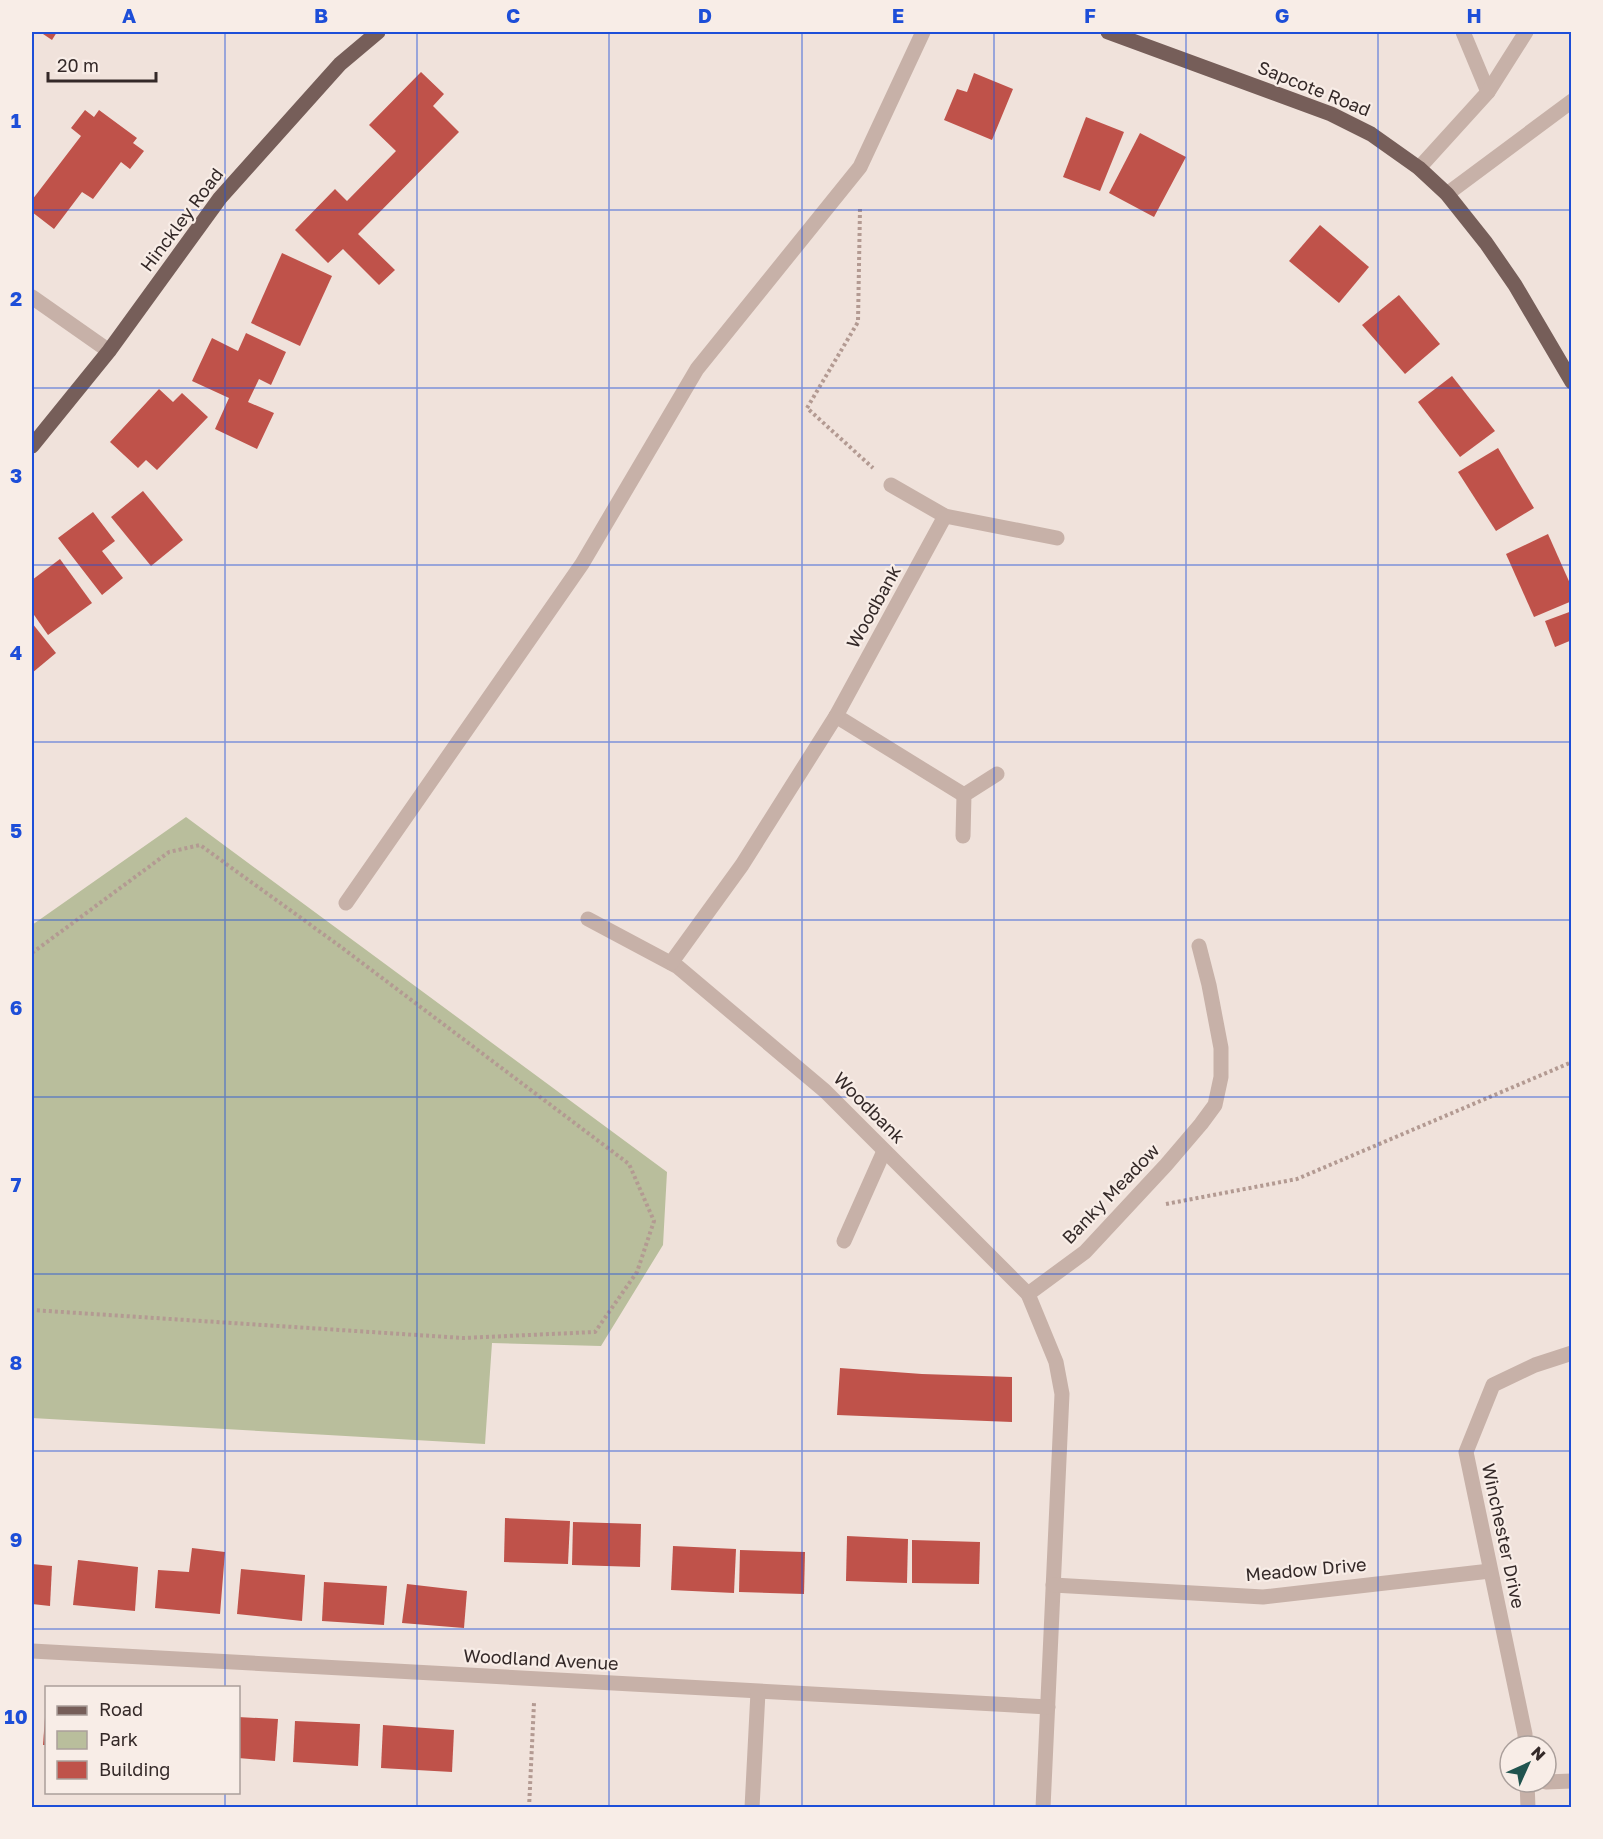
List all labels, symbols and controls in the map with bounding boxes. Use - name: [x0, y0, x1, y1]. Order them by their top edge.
- text: A: [122, 3, 136, 27]
- text: B: [314, 3, 328, 27]
- text: C: [506, 3, 520, 27]
- text: D: [698, 3, 712, 27]
- text: E: [892, 3, 904, 27]
- text: F: [1084, 3, 1096, 27]
- text: G: [1275, 3, 1289, 27]
- text: H: [1466, 3, 1482, 27]
- scale bar: [48, 45, 156, 83]
- text: 20 m: [57, 54, 99, 76]
- street label: Sapcote Road: [1255, 55, 1374, 121]
- text: 1: [11, 108, 21, 132]
- street label: Hinckley Road: [135, 163, 227, 275]
- text: 2: [10, 286, 22, 310]
- text: 3: [10, 463, 22, 487]
- street label: Woodbank: [841, 561, 905, 652]
- text: 4: [10, 640, 22, 664]
- text: 5: [10, 818, 22, 842]
- text: 6: [10, 995, 22, 1019]
- street label: Woodbank: [830, 1067, 910, 1147]
- street label: Banky Meadow: [1057, 1138, 1164, 1248]
- text: 7: [11, 1172, 22, 1196]
- text: 8: [10, 1350, 22, 1374]
- street label: Winchester Drive: [1478, 1461, 1530, 1610]
- text: 9: [10, 1527, 22, 1551]
- street label: Meadow Drive: [1244, 1553, 1367, 1585]
- street label: Woodland Avenue: [463, 1644, 619, 1674]
- legend: [45, 1686, 240, 1794]
- text: Road: [99, 1698, 143, 1720]
- text: 10: [4, 1704, 28, 1728]
- text: Park: [99, 1728, 138, 1750]
- north arrow: [1498, 1734, 1558, 1794]
- text: N: [1527, 1742, 1550, 1765]
- text: Building: [99, 1758, 170, 1780]

